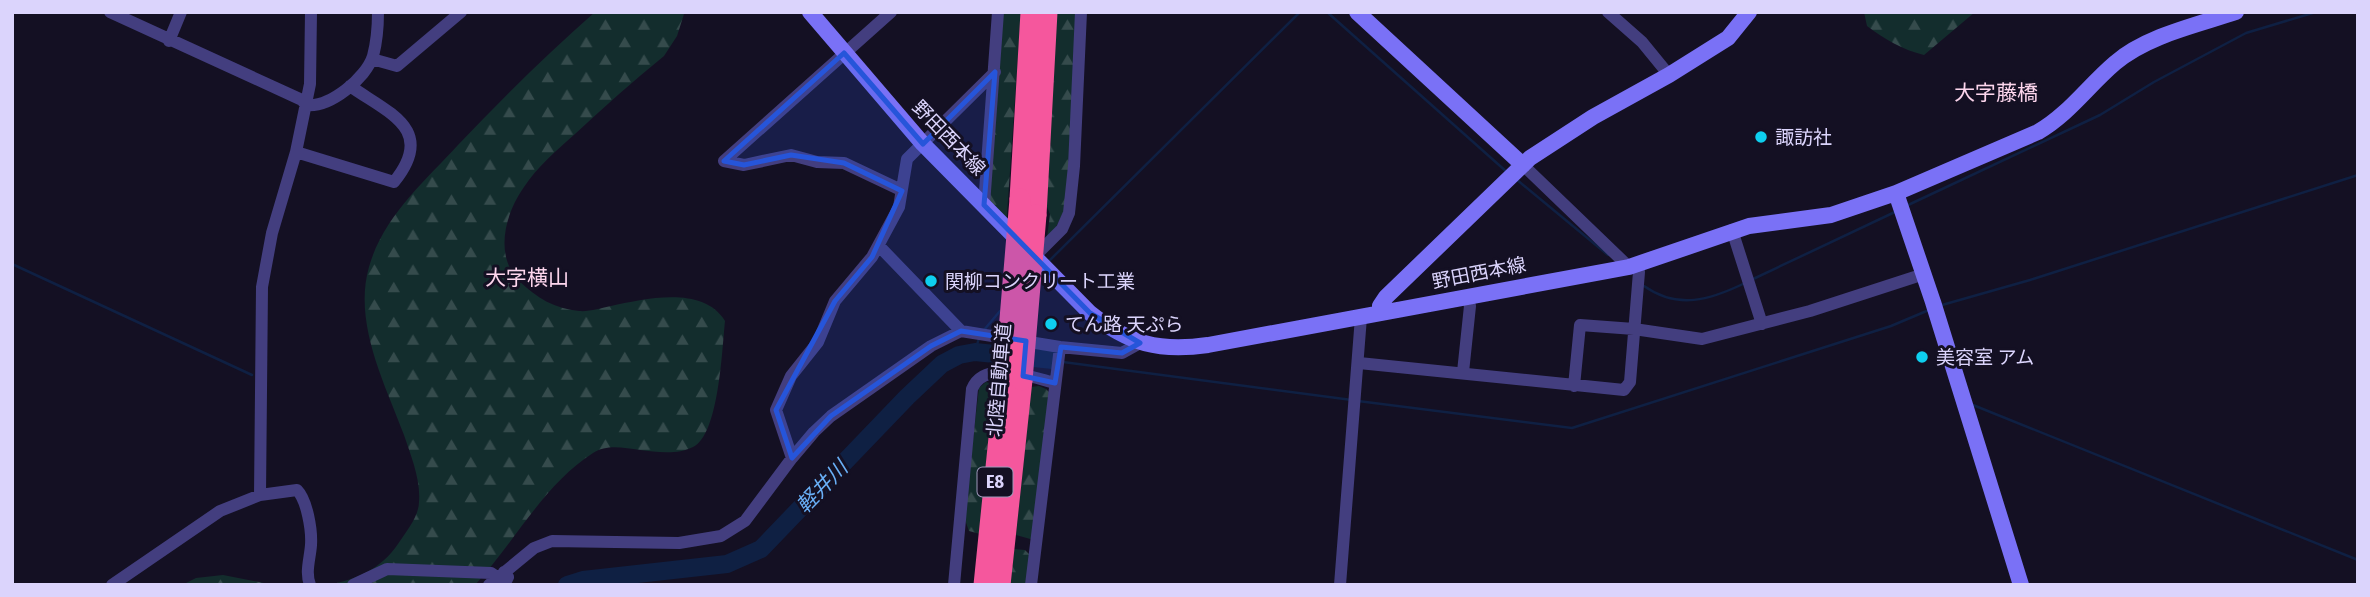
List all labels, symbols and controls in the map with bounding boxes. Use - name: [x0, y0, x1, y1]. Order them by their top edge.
- district label: 大字藤橋: [1954, 80, 2038, 106]
- street label: 野田西本線: [908, 96, 990, 180]
- place label: 諏訪社: [1775, 126, 1832, 149]
- marker: 諏訪社: [1753, 129, 1769, 145]
- street label: 野田西本線: [1430, 253, 1528, 293]
- district label: 大字横山: [485, 265, 569, 291]
- place label: 関柳コンクリート工業: [945, 270, 1135, 293]
- marker: 関柳コンクリート工業: [923, 273, 939, 289]
- place label: てん路 天ぷら: [1065, 313, 1183, 336]
- marker: てん路 天ぷら: [1043, 316, 1059, 332]
- street label: 北陸自動車道: [983, 322, 1015, 438]
- place label: 美容室 アム: [1936, 346, 2034, 369]
- marker: 美容室 アム: [1914, 349, 1930, 365]
- water label: 軽井川: [791, 454, 855, 519]
- road number: E8: [978, 468, 1012, 496]

